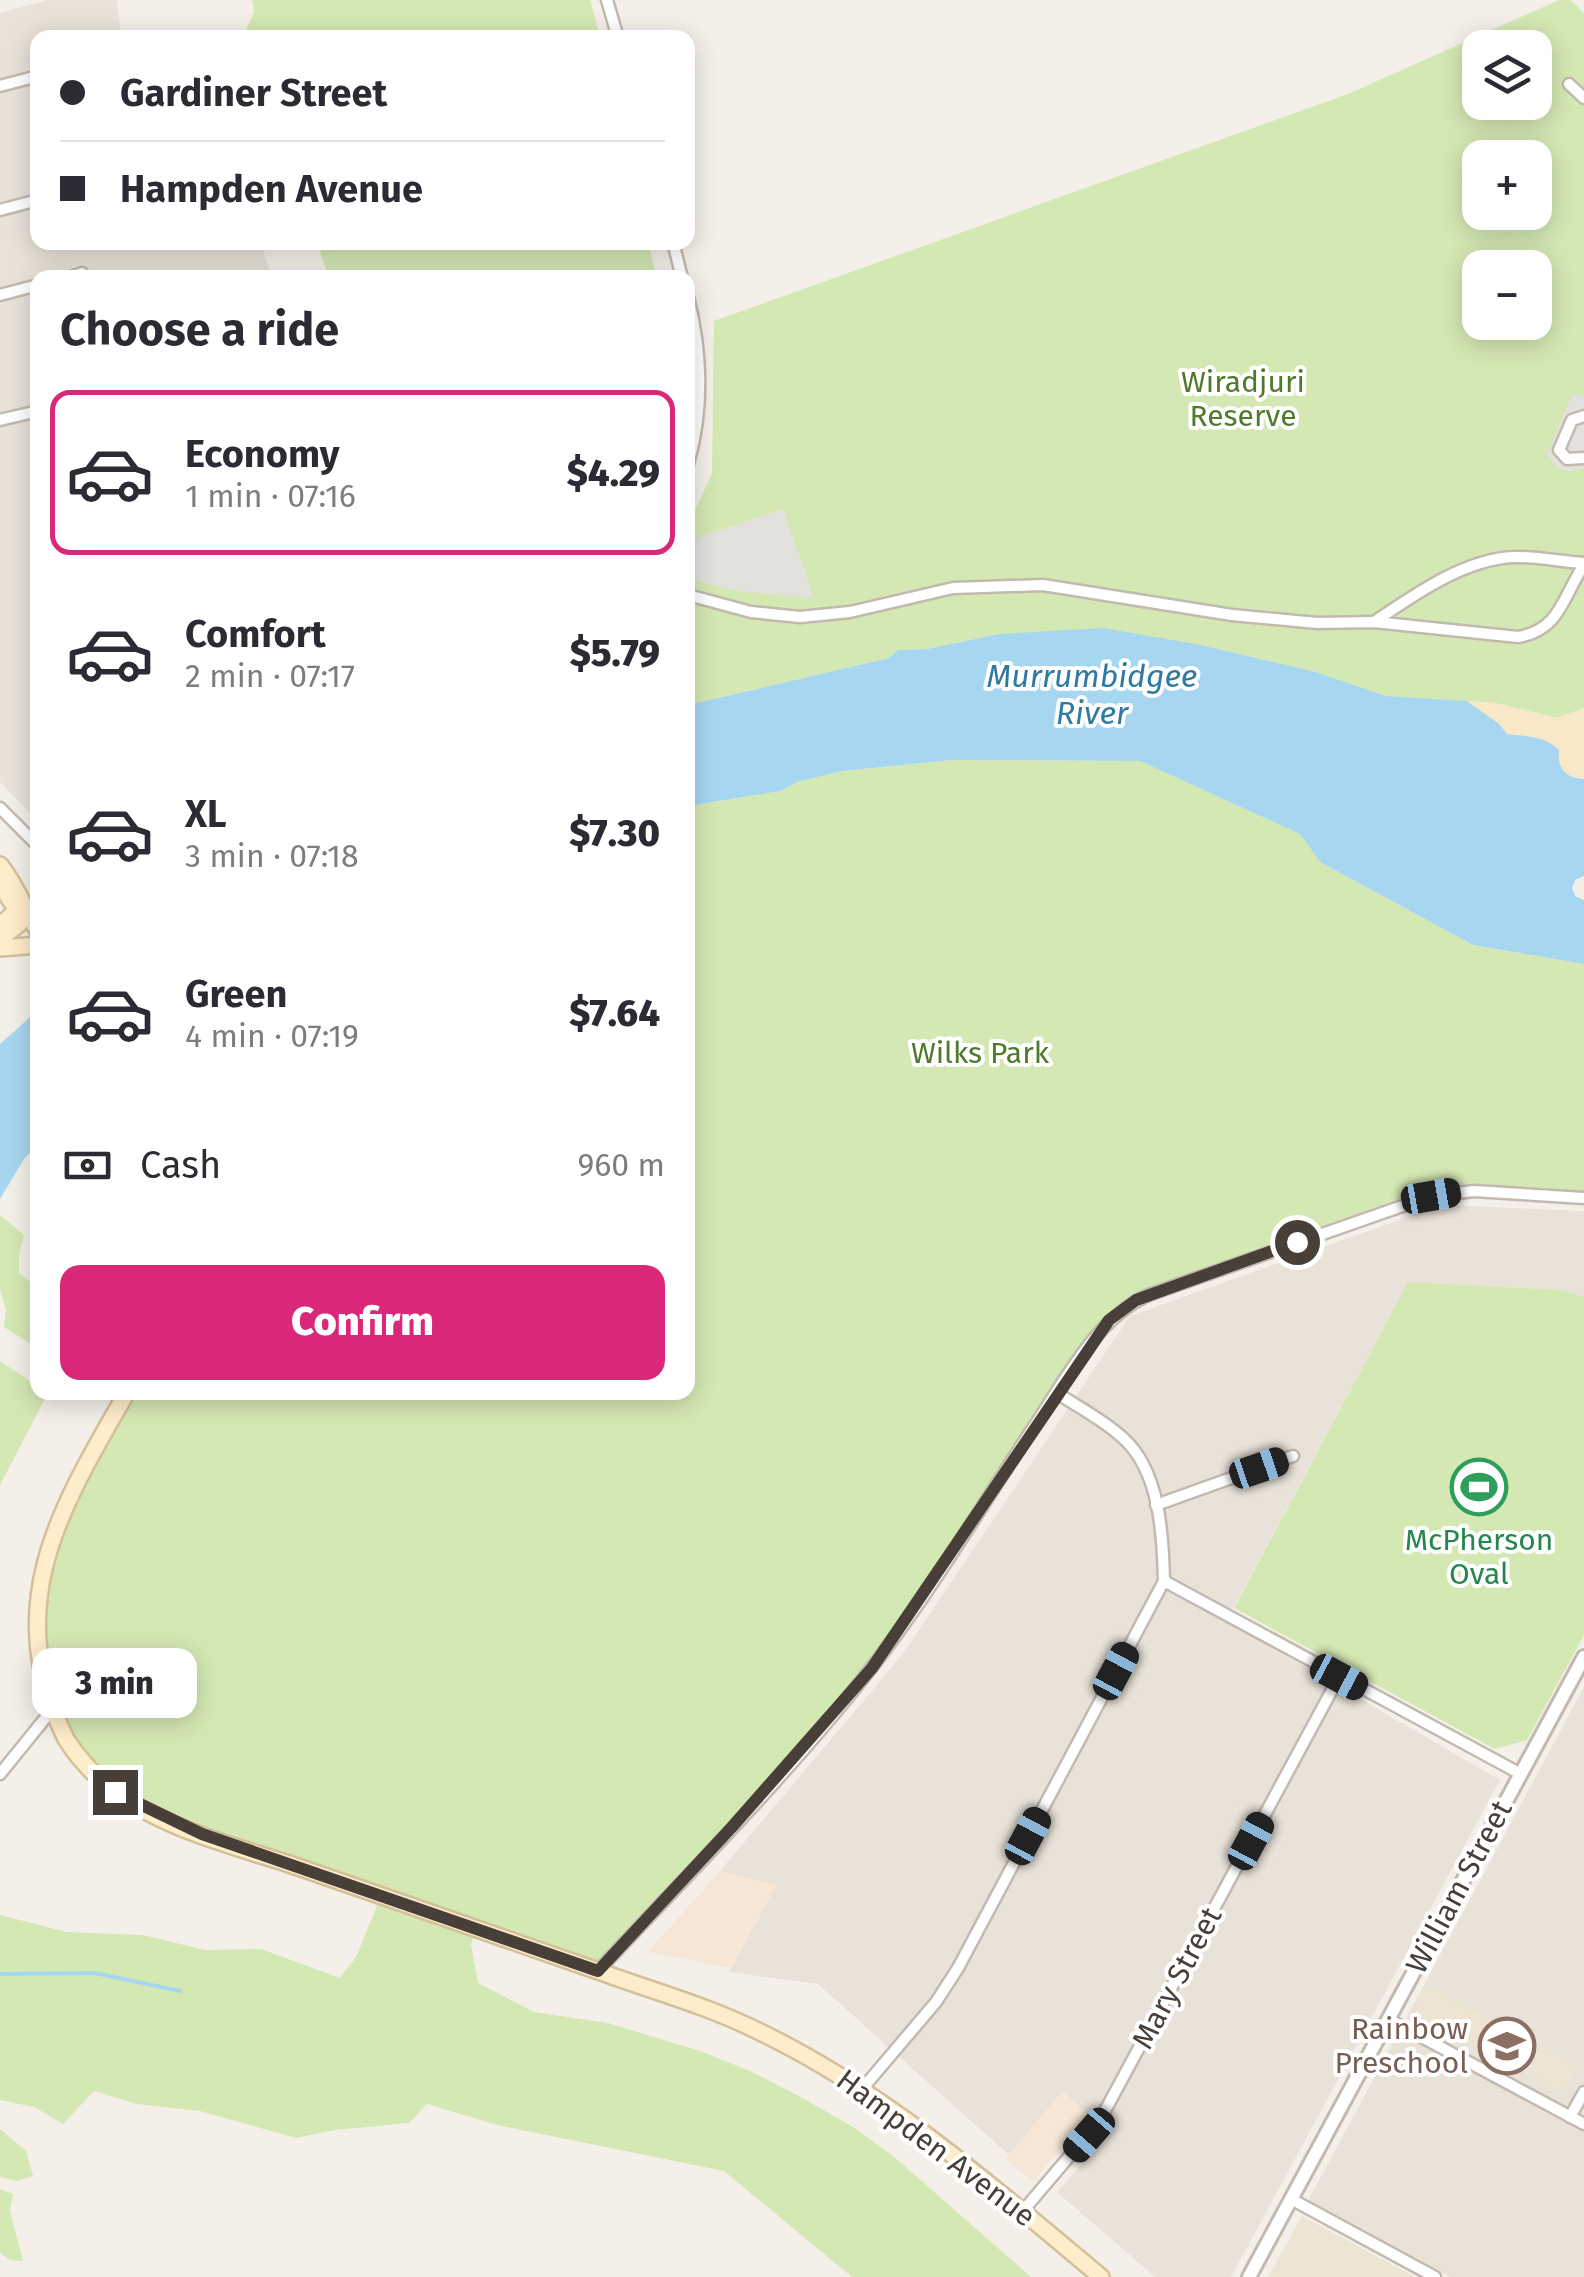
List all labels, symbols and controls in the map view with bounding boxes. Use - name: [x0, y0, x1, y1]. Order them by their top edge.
- map controls: [1462, 30, 1552, 340]
- button: layers: [1462, 30, 1552, 120]
- text: Gardiner Street: [120, 70, 387, 116]
- button: +: [1462, 140, 1552, 230]
- text: Hampden Avenue: [120, 166, 423, 212]
- button: −: [1462, 250, 1552, 340]
- text: Choose a ride: [60, 303, 339, 357]
- park label: Wiradjuri Reserve: [1181, 364, 1305, 434]
- icon: car: [65, 428, 155, 518]
- text: Economy: [185, 431, 340, 477]
- text: $4.29: [567, 450, 660, 496]
- text: 1 min · 07:16: [185, 477, 356, 515]
- icon: car: [65, 608, 155, 698]
- text: Comfort: [185, 611, 326, 657]
- text: $5.79: [570, 630, 660, 676]
- text: 2 min · 07:17: [185, 657, 355, 695]
- water label: Murrumbidgee River: [987, 657, 1197, 732]
- icon: car: [65, 788, 155, 878]
- text: XL: [185, 791, 227, 837]
- text: $7.30: [569, 810, 660, 856]
- text: 3 min · 07:18: [185, 837, 359, 875]
- icon: car: [65, 968, 155, 1058]
- text: Green: [185, 971, 288, 1017]
- text: $7.64: [569, 990, 660, 1036]
- text: 4 min · 07:19: [185, 1017, 359, 1055]
- park label: Wilks Park: [911, 1035, 1050, 1071]
- icon: cash: [60, 1138, 115, 1193]
- text: Cash: [140, 1142, 221, 1188]
- text: 960 m: [577, 1146, 665, 1184]
- car: [1399, 1176, 1463, 1216]
- route start: [1275, 1220, 1320, 1265]
- button: Confirm: [60, 1265, 665, 1380]
- car: [1226, 1444, 1292, 1492]
- sports icon: McPherson Oval: [1449, 1457, 1509, 1517]
- place label: McPherson Oval: [1405, 1522, 1553, 1592]
- car: [1089, 1637, 1143, 1705]
- callout: 3 min: [32, 1647, 198, 1717]
- car: [1305, 1650, 1373, 1704]
- text: 3 min: [75, 1664, 154, 1702]
- route end: [93, 1770, 138, 1815]
- street label: William Street: [1398, 1794, 1520, 1980]
- car: [1001, 1802, 1055, 1870]
- car: [1224, 1807, 1278, 1875]
- street label: Mary Street: [1125, 1901, 1229, 2055]
- place label: Rainbow Preschool: [1334, 2011, 1468, 2081]
- school or university icon: Rainbow Preschool: [1477, 2016, 1537, 2076]
- street label: Hampden Avenue: [829, 2062, 1043, 2234]
- car: [1058, 2103, 1120, 2167]

